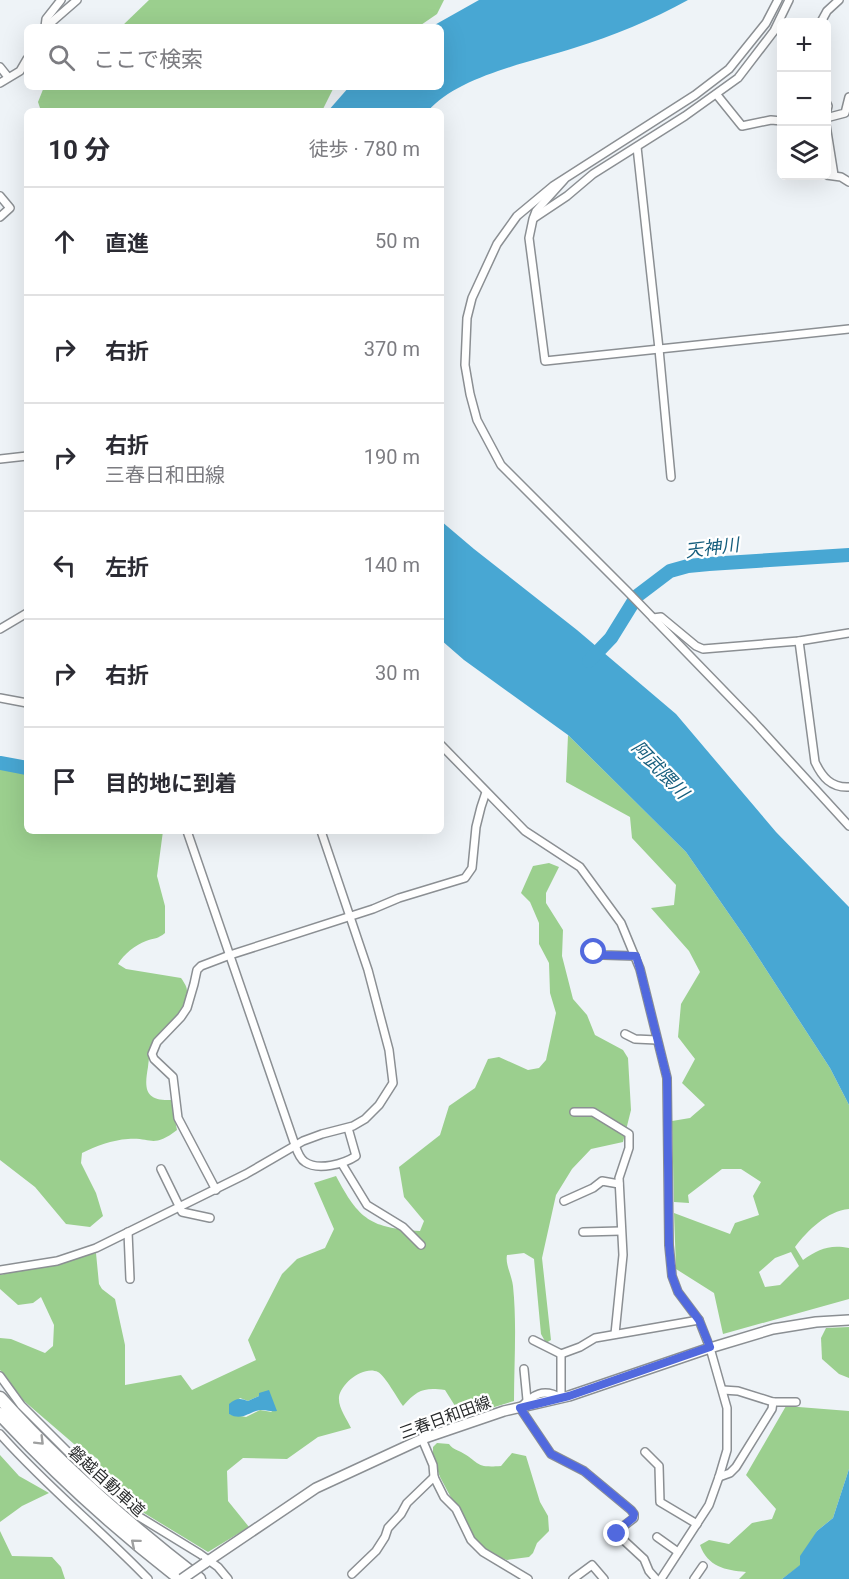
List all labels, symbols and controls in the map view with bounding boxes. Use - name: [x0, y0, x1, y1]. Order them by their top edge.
- map controls: [777, 18, 831, 180]
- button: +: [777, 18, 831, 72]
- search box: [24, 24, 444, 90]
- icon: search: [45, 41, 78, 74]
- text: ここで検索: [93, 47, 203, 72]
- button: −: [777, 72, 831, 126]
- button: layers: [777, 126, 831, 180]
- text: 10 分: [48, 135, 110, 165]
- text: 徒歩 · 780 m: [309, 137, 420, 161]
- icon: ahead: [48, 225, 81, 258]
- text: 50 m: [375, 229, 420, 253]
- text: 直進: [105, 231, 149, 256]
- icon: right: [48, 333, 81, 366]
- text: 370 m: [364, 337, 420, 361]
- text: 右折: [105, 339, 149, 364]
- text: 右折: [105, 433, 149, 458]
- icon: right: [48, 441, 81, 474]
- text: 190 m: [364, 445, 420, 469]
- text: 三春日和田線: [105, 463, 225, 487]
- water label: 天神川: [684, 534, 742, 561]
- icon: left: [48, 549, 81, 582]
- text: 140 m: [364, 553, 420, 577]
- text: 左折: [105, 555, 149, 580]
- icon: right: [48, 657, 81, 690]
- text: 30 m: [375, 661, 420, 685]
- text: 右折: [105, 663, 149, 688]
- water label: 阿武隈川: [628, 736, 694, 804]
- icon: arrive: [48, 765, 81, 798]
- text: 目的地に到着: [105, 771, 237, 796]
- route start: [580, 938, 606, 964]
- street label: 三春日和田線: [397, 1392, 494, 1443]
- one-way arrow: [33, 1433, 44, 1444]
- street label: 磐越自動車道: [65, 1442, 149, 1521]
- route end: [603, 1520, 629, 1546]
- one-way arrow: [131, 1539, 142, 1550]

